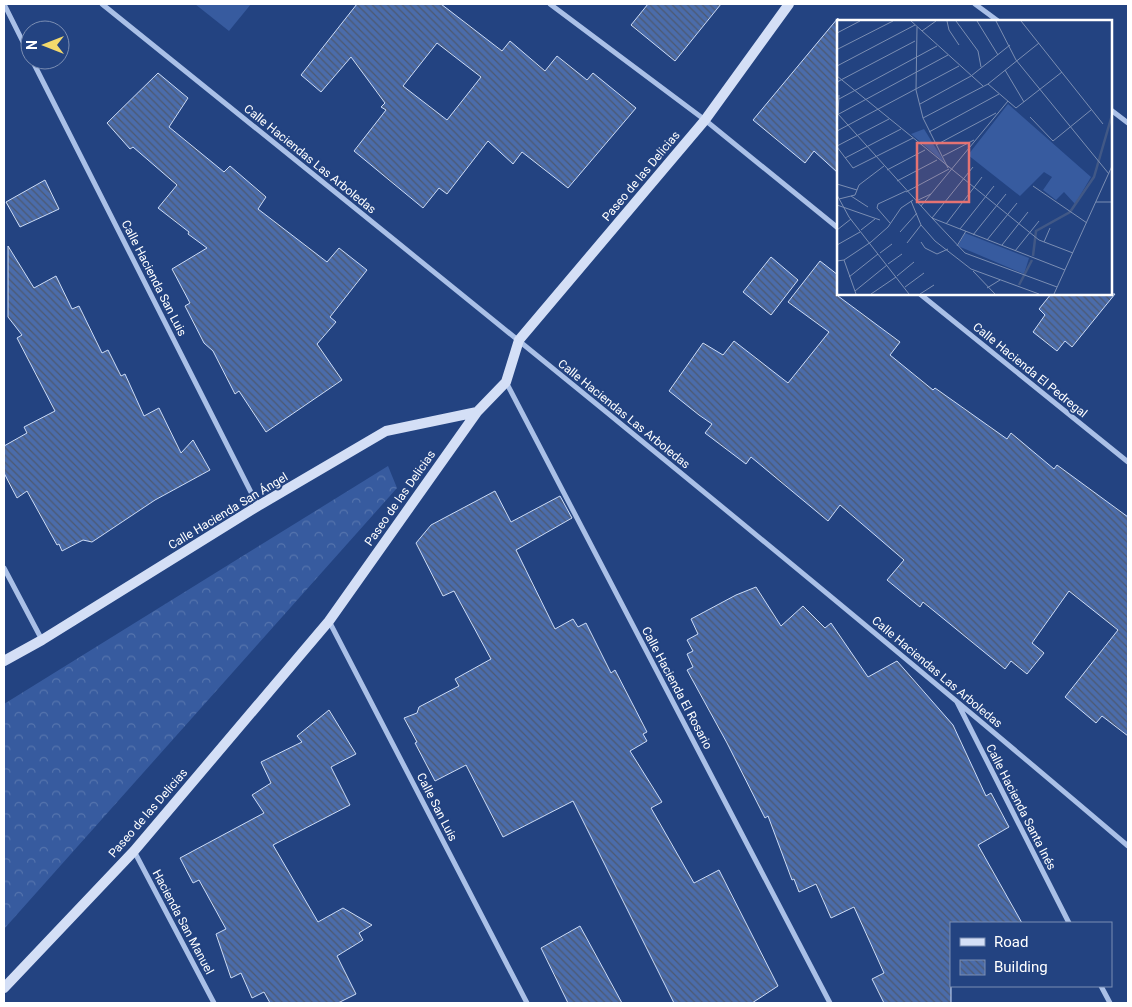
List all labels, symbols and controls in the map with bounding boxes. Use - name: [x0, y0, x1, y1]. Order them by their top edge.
- north arrow: [20, 20, 70, 70]
- inset map: [837, 20, 1112, 295]
- text: N: [24, 40, 40, 50]
- street label: Calle Haciendas Las Arboledas: [241, 101, 379, 217]
- street label: Paseo de las Delicias: [599, 128, 683, 224]
- street label: Calle Hacienda San Luis: [119, 218, 189, 338]
- street label: Calle Hacienda El Pedregal: [970, 320, 1090, 420]
- street label: Calle Haciendas Las Arboledas: [555, 356, 693, 472]
- street label: Paseo de las Delicias: [362, 448, 438, 548]
- street label: Calle Hacienda San Ángel: [165, 469, 290, 552]
- street label: Calle Haciendas Las Arboledas: [869, 613, 1005, 731]
- street label: Calle Hacienda El Rosario: [639, 624, 715, 752]
- street label: Calle Hacienda Santa Inés: [983, 742, 1059, 872]
- street label: Paseo de las Delicias: [106, 766, 190, 860]
- street label: Calle San Luis: [414, 771, 460, 843]
- street label: Hacienda San Manuel: [150, 867, 216, 977]
- legend: [950, 922, 1112, 987]
- text: Road: [994, 933, 1028, 951]
- text: Building: [994, 958, 1048, 976]

